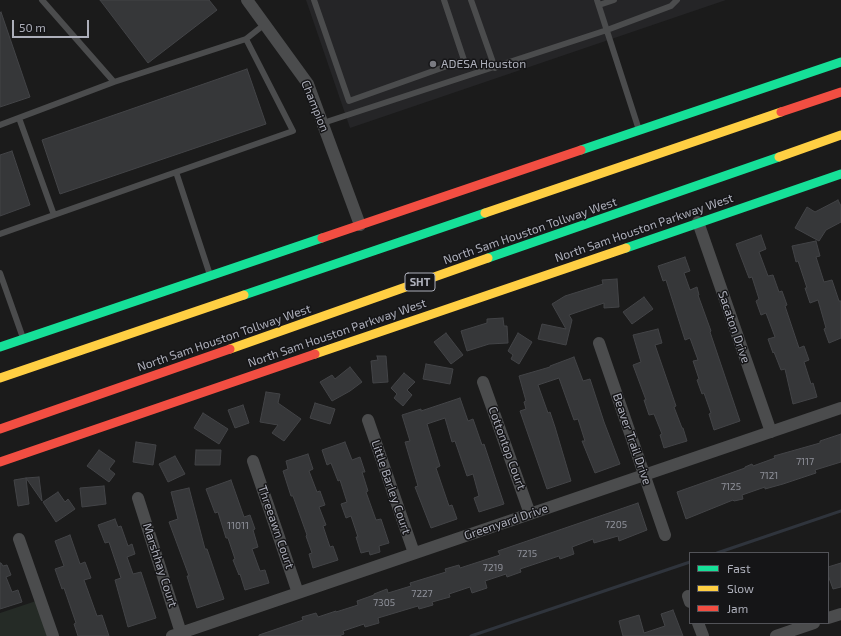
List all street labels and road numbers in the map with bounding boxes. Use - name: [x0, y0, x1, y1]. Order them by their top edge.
- street label: Champion: [298, 78, 332, 134]
- street label: North Sam Houston Parkway West: [553, 191, 735, 265]
- street label: North Sam Houston Tollway West: [441, 194, 619, 268]
- road number: SHT: [405, 273, 435, 291]
- street label: Sacaton Drive: [715, 289, 753, 365]
- street label: North Sam Houston Parkway West: [246, 296, 428, 370]
- street label: North Sam Houston Tollway West: [135, 301, 313, 375]
- street label: Beaver Trail Drive: [610, 391, 654, 487]
- street label: Cottontop Court: [485, 404, 529, 492]
- street label: Little Barley Court: [368, 438, 414, 536]
- street label: Threeawn Court: [255, 483, 297, 571]
- street label: Greenyard Drive: [462, 501, 550, 543]
- street label: Marshhay Court: [140, 521, 180, 609]

